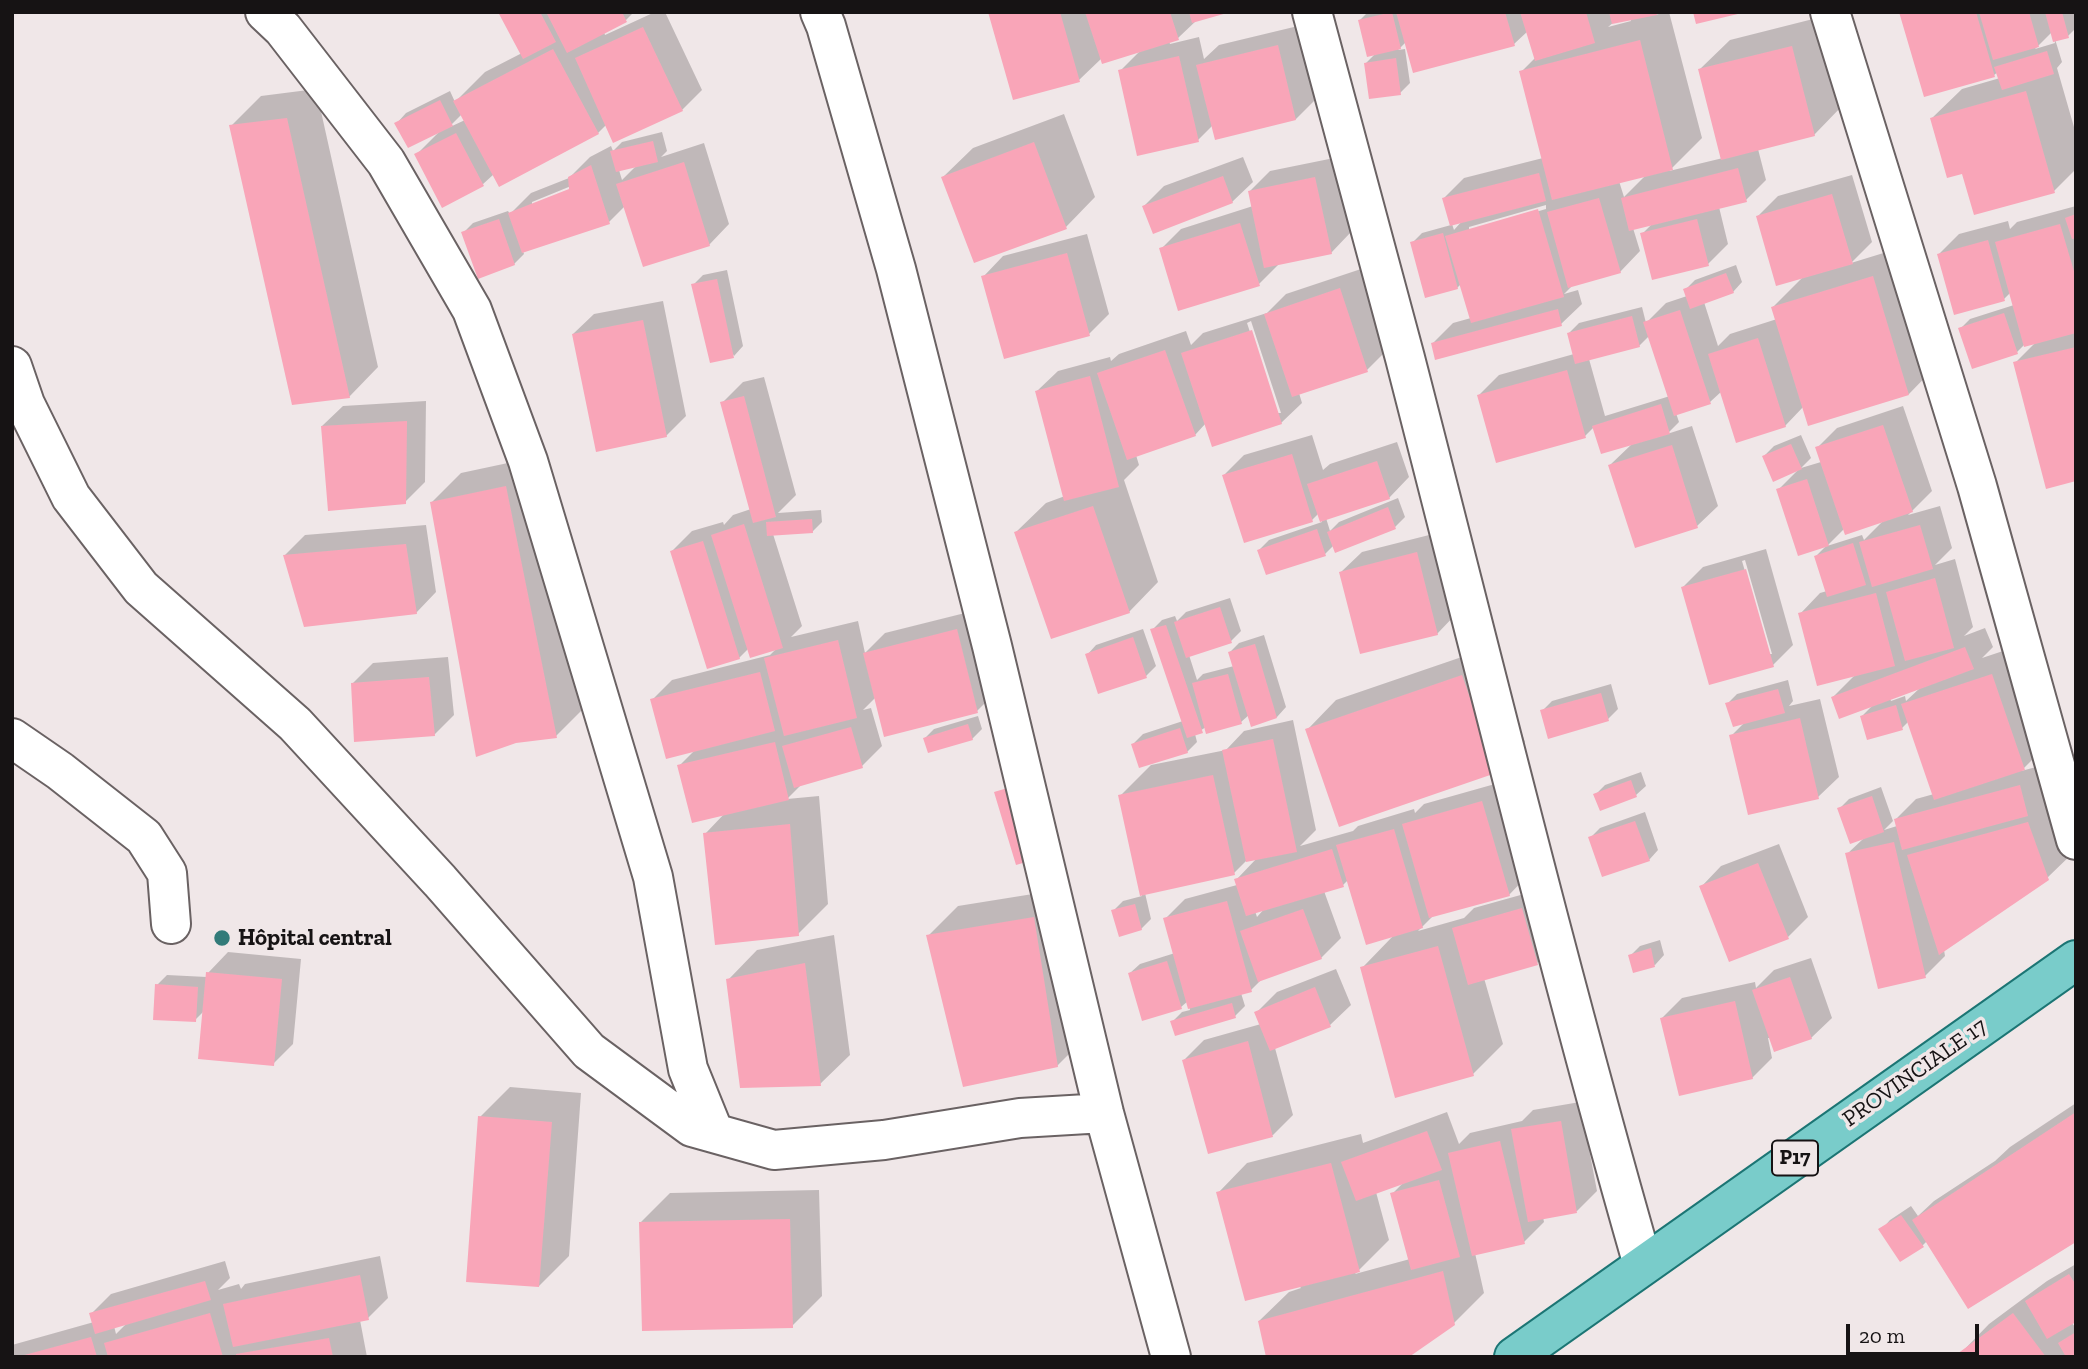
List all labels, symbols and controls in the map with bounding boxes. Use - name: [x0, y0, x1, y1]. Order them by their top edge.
- place label: Hôpital central: [238, 924, 392, 952]
- marker: Hôpital central: [212, 928, 232, 948]
- street label: PROVINCIALE 17: [1837, 1013, 1993, 1133]
- road number: P17: [1772, 1140, 1818, 1176]
- scale bar: [1850, 1310, 1983, 1354]
- text: 20 m: [1859, 1323, 1905, 1348]

